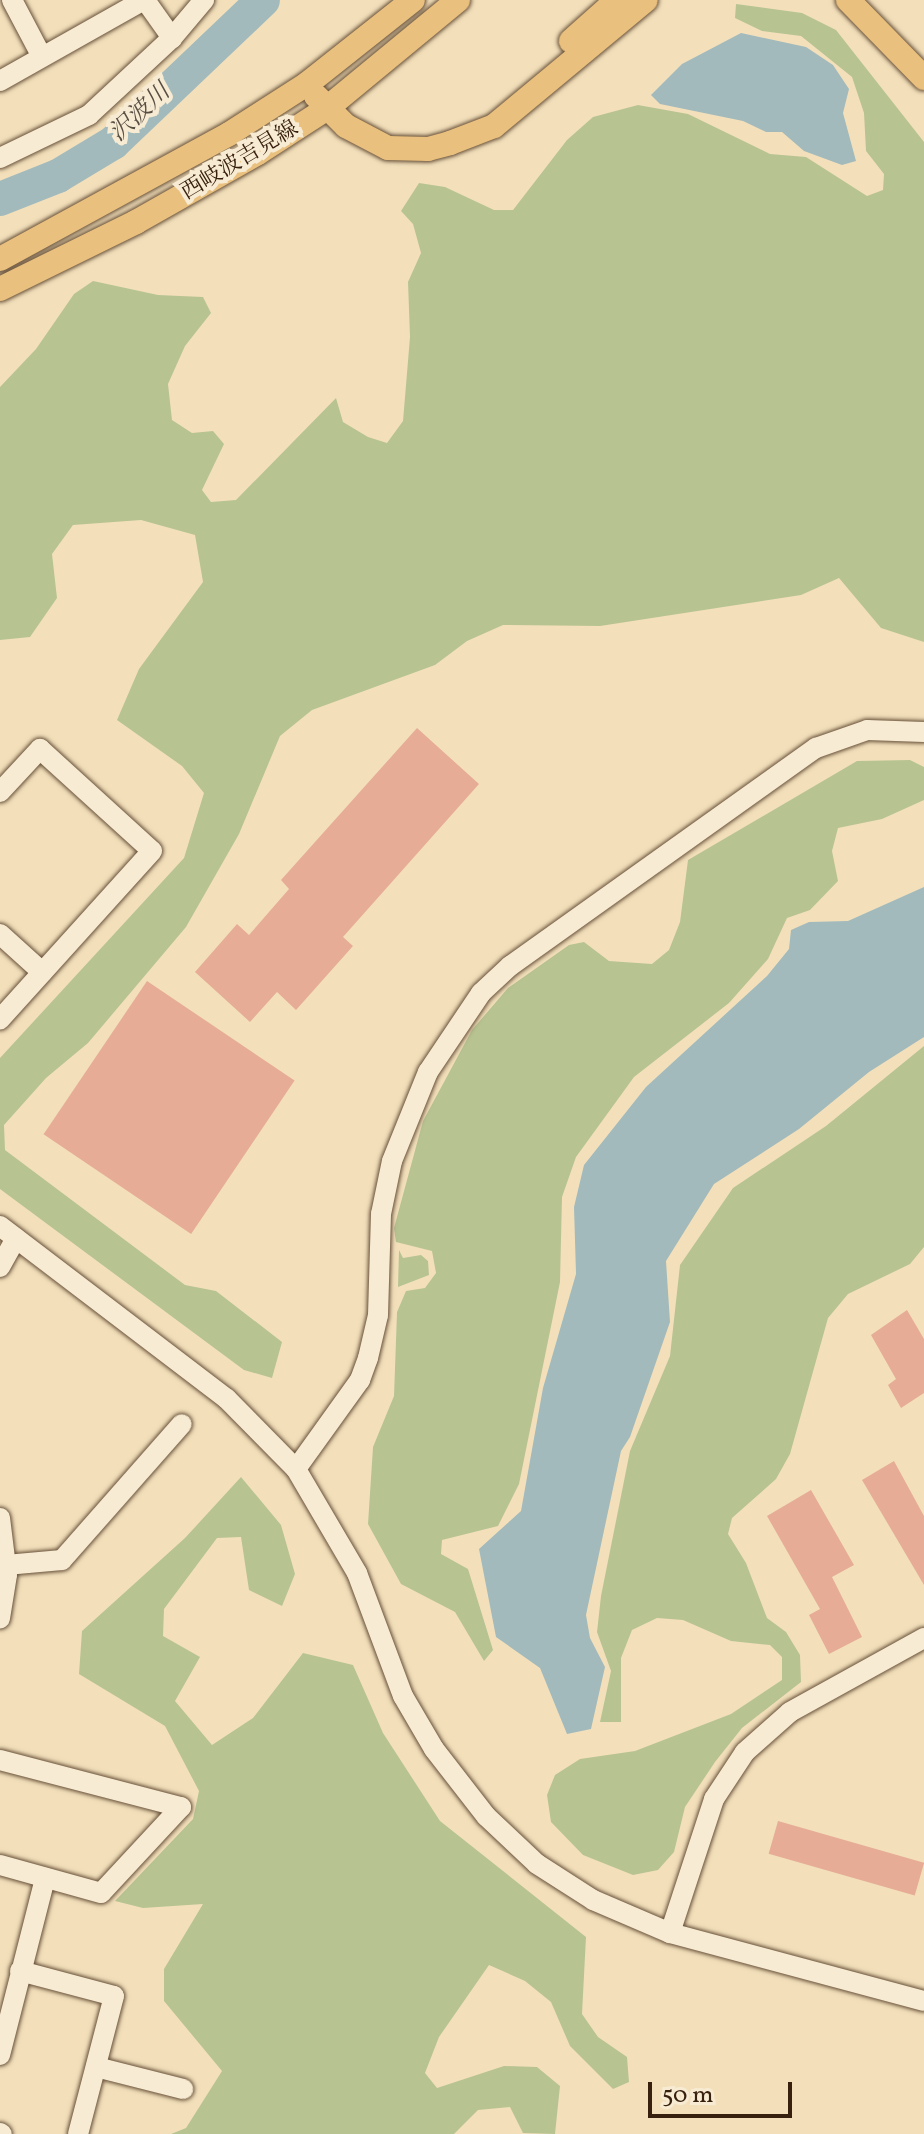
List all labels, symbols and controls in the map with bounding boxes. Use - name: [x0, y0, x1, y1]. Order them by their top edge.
- water label: 沢波川: [105, 79, 177, 149]
- street label: 西岐波吉見線: [177, 116, 303, 206]
- scale bar: [652, 2066, 796, 2116]
- text: 50 m: [662, 2079, 714, 2113]

